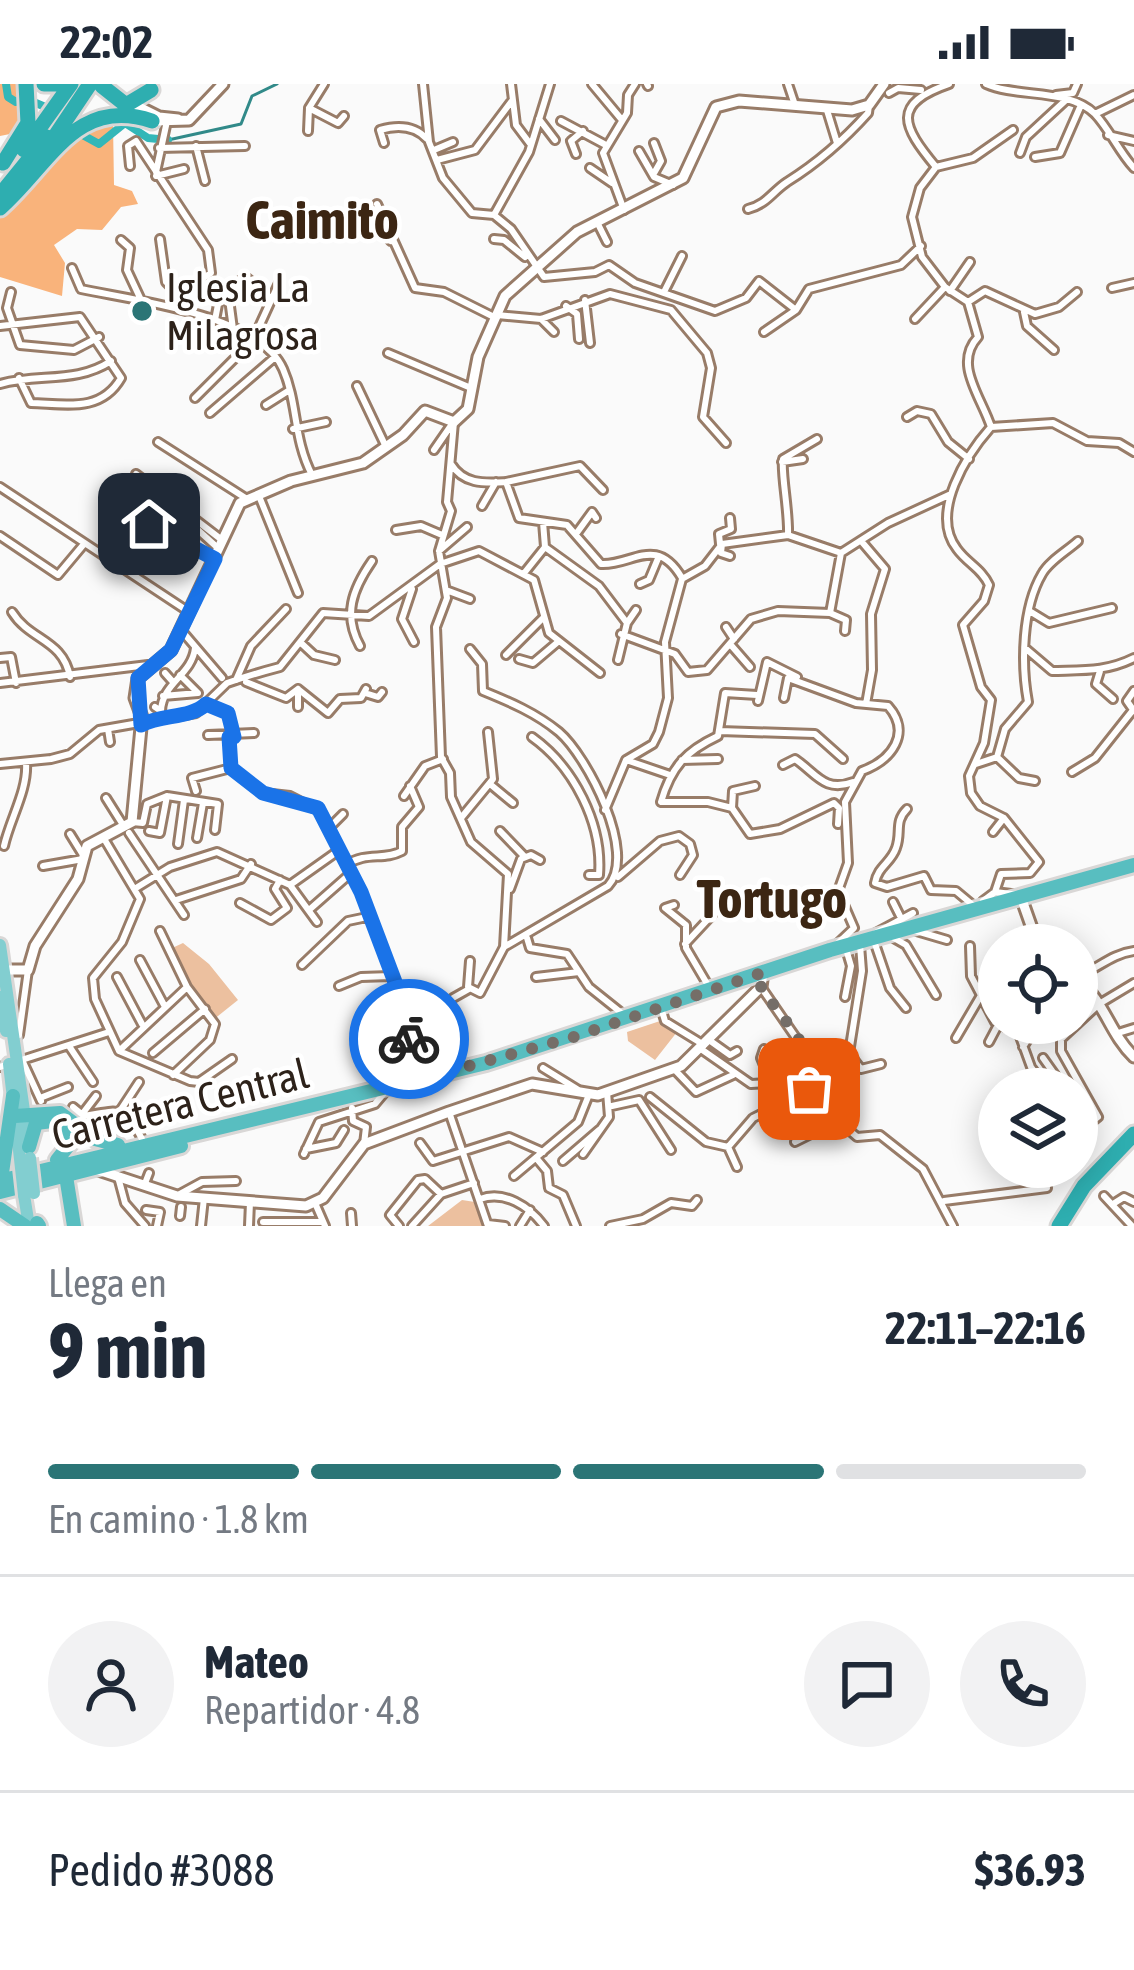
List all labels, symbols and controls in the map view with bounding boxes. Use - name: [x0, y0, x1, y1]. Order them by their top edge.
- text: 22:02: [60, 16, 154, 68]
- district label: Caimito: [245, 189, 399, 250]
- place label: Iglesia La Milagrosa: [166, 263, 319, 359]
- marker: Iglesia La Milagrosa: [129, 298, 155, 324]
- pin: [98, 473, 200, 575]
- icon: home: [116, 491, 182, 557]
- district label: Tortugo: [697, 868, 847, 929]
- map controls: [978, 924, 1098, 1188]
- button: locate: [978, 924, 1098, 1044]
- courier: [349, 979, 469, 1099]
- icon: bike: [376, 1006, 442, 1072]
- pin: [758, 1038, 860, 1140]
- street label: Carretera Central: [47, 1049, 313, 1159]
- icon: bag: [776, 1056, 842, 1122]
- button: layers: [978, 1068, 1098, 1188]
- text: Llega en: [48, 1261, 167, 1305]
- text: 22:11–22:16: [885, 1302, 1086, 1354]
- text: 9 min: [48, 1305, 207, 1395]
- text: En camino · 1.8 km: [48, 1497, 309, 1541]
- button: person: [48, 1621, 174, 1747]
- button: chat: [804, 1621, 930, 1747]
- button: phone: [960, 1621, 1086, 1747]
- text: Mateo: [204, 1636, 309, 1688]
- text: Repartidor · 4.8: [204, 1688, 420, 1732]
- text: Pedido #3088: [48, 1844, 275, 1896]
- text: $36.93: [974, 1844, 1086, 1896]

